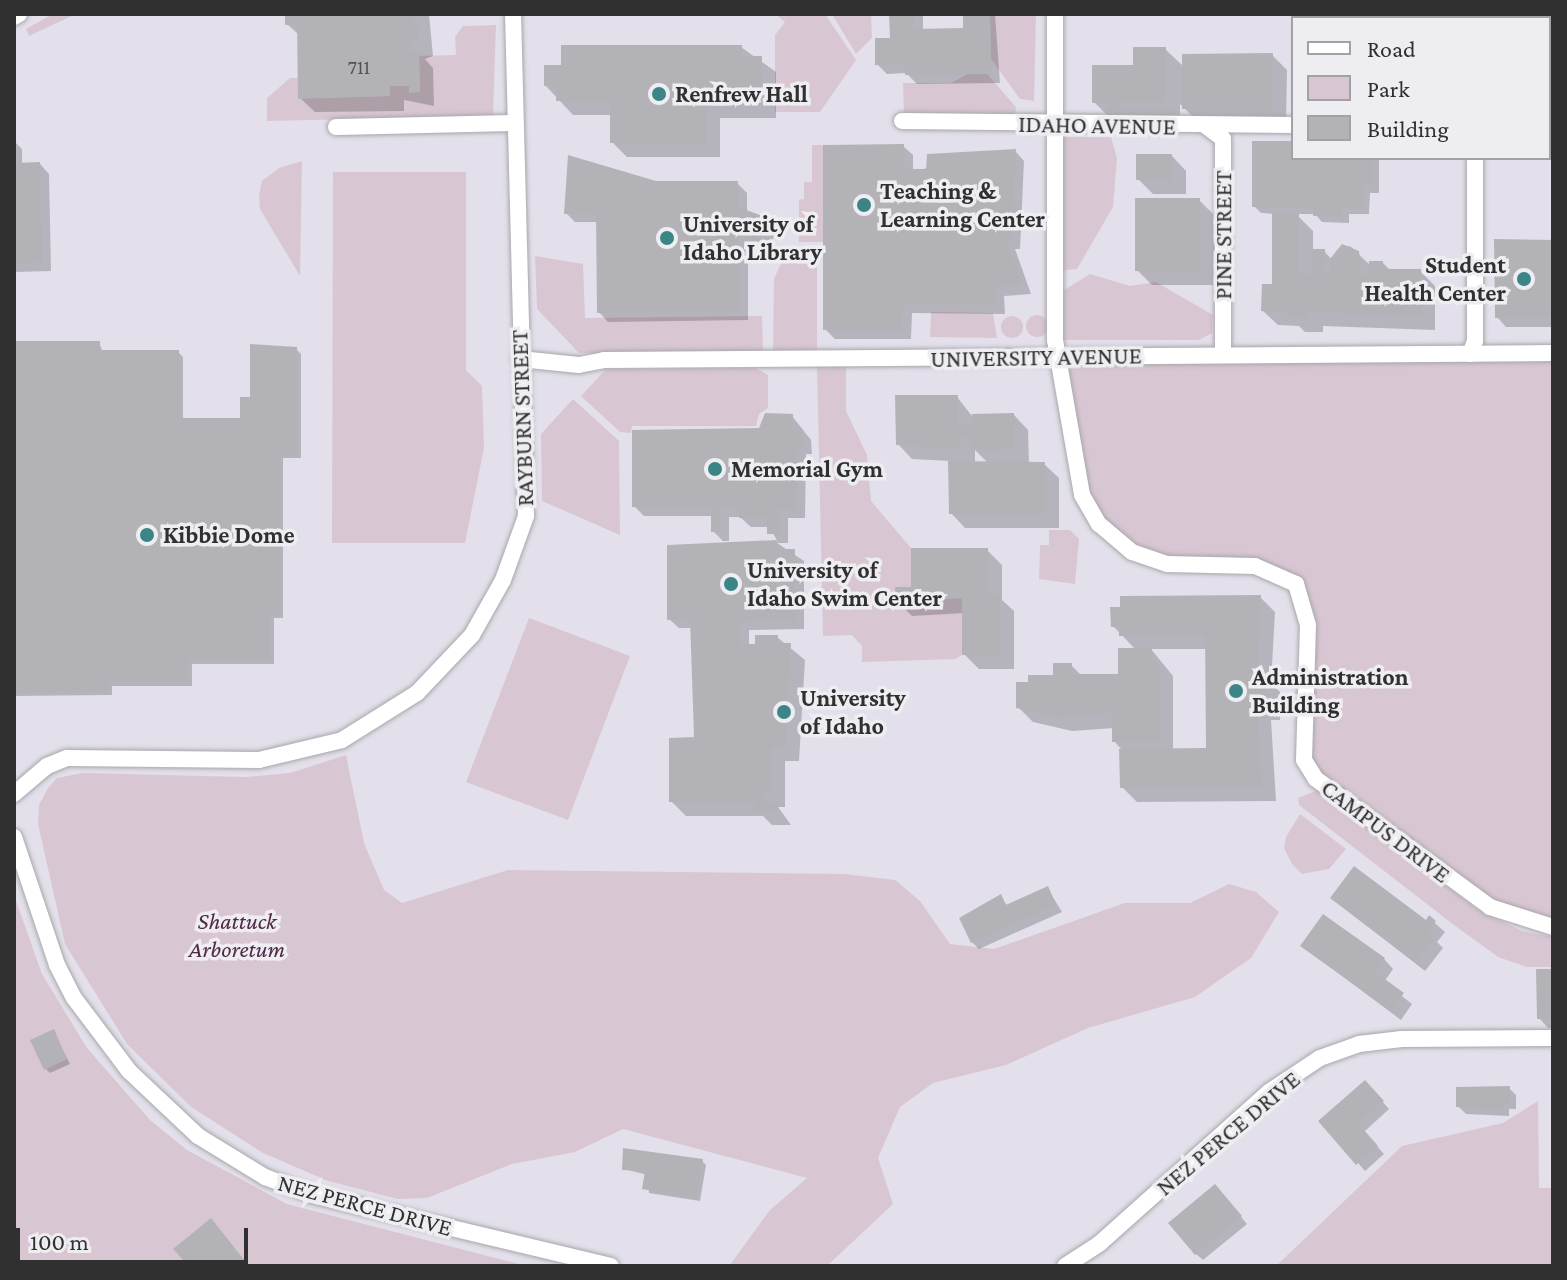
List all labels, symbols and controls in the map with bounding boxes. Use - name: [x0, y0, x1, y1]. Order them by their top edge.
- legend: [1291, 16, 1551, 160]
- text: Road: [1367, 35, 1416, 62]
- house number: 711: [348, 55, 370, 79]
- text: Park: [1367, 75, 1410, 102]
- place label: Renfrew Hall: [675, 80, 808, 108]
- marker: Renfrew Hall: [650, 85, 668, 103]
- street label: IDAHO AVENUE: [1018, 109, 1176, 141]
- text: Building: [1367, 115, 1449, 142]
- street label: PINE STREET: [1209, 170, 1237, 300]
- place label: Teaching & Learning Center: [880, 177, 1045, 233]
- marker: Teaching & Learning Center: [855, 196, 873, 214]
- place label: University of Idaho Library: [683, 210, 822, 266]
- marker: University of Idaho Library: [658, 229, 676, 247]
- place label: Student Health Center: [1364, 251, 1506, 307]
- marker: Student Health Center: [1513, 268, 1535, 290]
- street label: RAYBURN STREET: [505, 329, 539, 507]
- street label: UNIVERSITY AVENUE: [930, 341, 1142, 373]
- place label: Memorial Gym: [731, 455, 883, 483]
- marker: Memorial Gym: [706, 460, 724, 478]
- place label: Kibbie Dome: [163, 521, 295, 549]
- marker: Kibbie Dome: [138, 526, 156, 544]
- place label: University of Idaho Swim Center: [747, 556, 942, 612]
- marker: University of Idaho Swim Center: [722, 575, 740, 593]
- place label: Administration Building: [1252, 663, 1409, 719]
- marker: Administration Building: [1227, 682, 1245, 700]
- place label: University of Idaho: [800, 684, 906, 740]
- marker: University of Idaho: [775, 703, 793, 721]
- street label: CAMPUS DRIVE: [1316, 773, 1456, 889]
- park label: Shattuck Arboretum: [189, 907, 285, 963]
- street label: NEZ PERCE DRIVE: [1150, 1065, 1306, 1201]
- street label: NEZ PERCE DRIVE: [275, 1168, 455, 1242]
- scale bar: [20, 1212, 252, 1262]
- text: 100 m: [30, 1228, 89, 1255]

